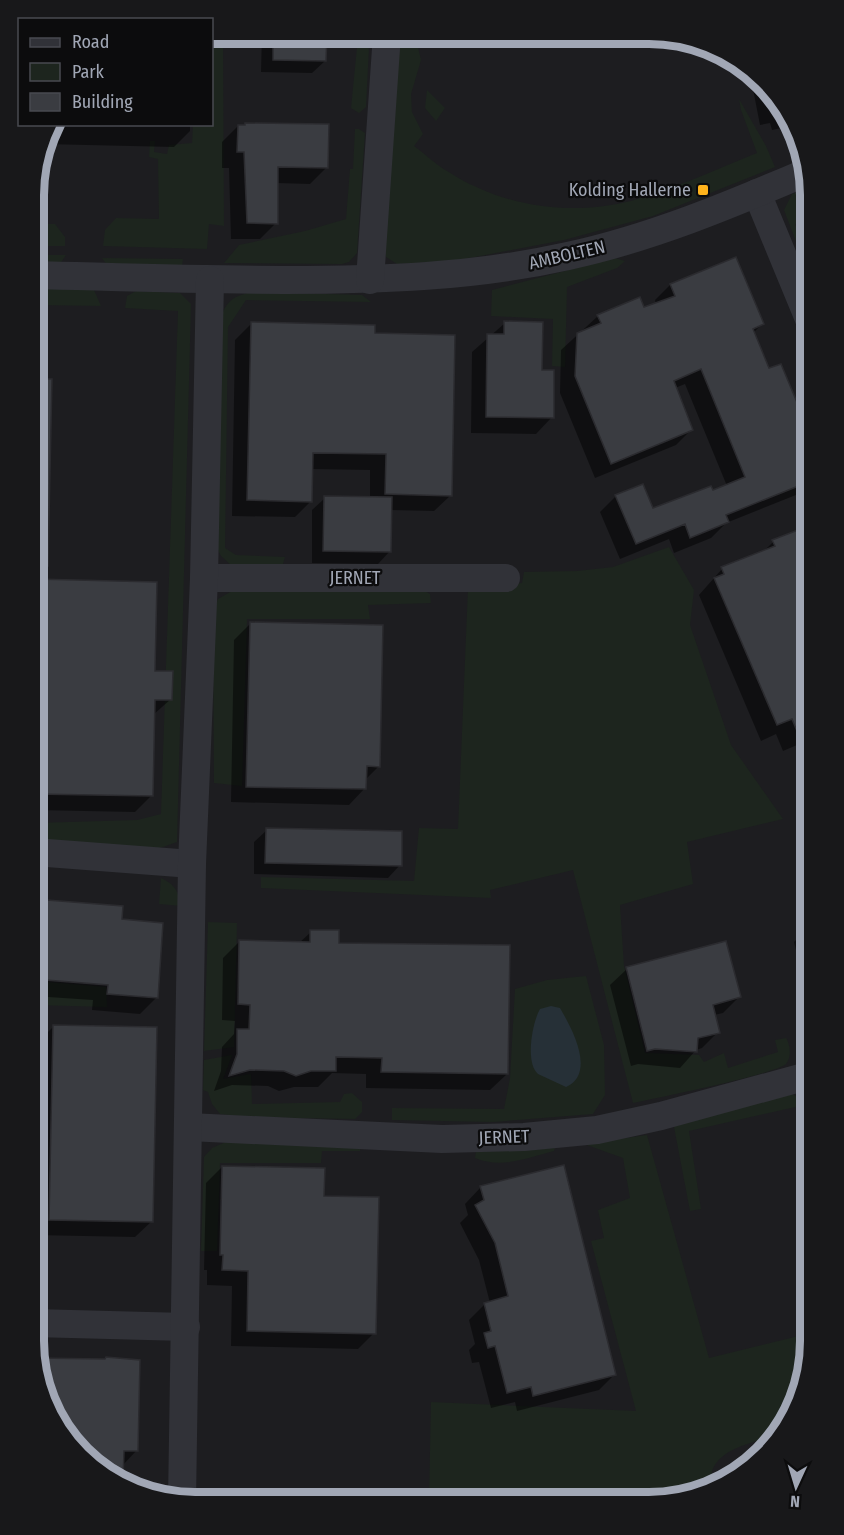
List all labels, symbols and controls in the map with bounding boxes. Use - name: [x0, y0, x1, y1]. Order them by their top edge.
- legend: [18, 18, 213, 126]
- text: Road: [72, 31, 109, 53]
- text: Park: [72, 61, 105, 83]
- text: Building: [72, 91, 133, 113]
- place label: Kolding Hallerne: [569, 179, 691, 201]
- marker: Kolding Hallerne: [696, 183, 710, 197]
- street label: AMBOLTEN: [527, 236, 607, 274]
- street label: JERNET: [330, 567, 381, 589]
- street label: JERNET: [478, 1125, 530, 1149]
- north arrow: [766, 1457, 826, 1517]
- text: N: [790, 1492, 800, 1511]

